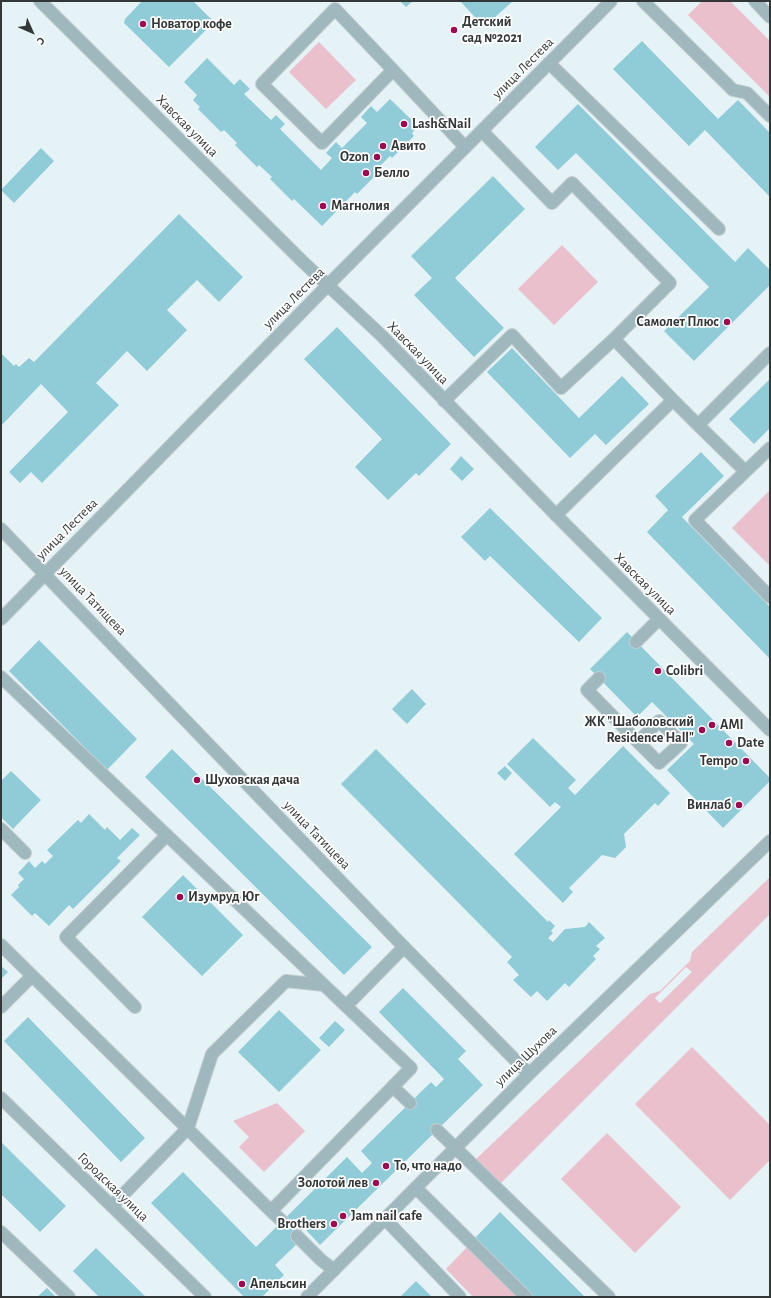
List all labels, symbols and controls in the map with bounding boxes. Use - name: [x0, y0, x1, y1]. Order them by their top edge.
- north arrow: [12, 12, 52, 52]
- place label: Детский сад №2021: [462, 14, 522, 46]
- place label: Новатор кофе: [151, 16, 232, 32]
- marker: Новатор кофе: [138, 19, 148, 29]
- marker: Детский сад №2021: [449, 25, 459, 35]
- street label: улица Лестева: [489, 34, 557, 102]
- text: С: [35, 35, 47, 47]
- street label: Хавская улица: [152, 91, 222, 161]
- place label: Lash&Nail: [412, 116, 471, 132]
- marker: Lash&Nail: [399, 119, 409, 129]
- place label: Авито: [391, 138, 426, 154]
- marker: Авито: [378, 141, 388, 151]
- place label: Ozon: [340, 149, 369, 165]
- marker: Ozon: [372, 152, 382, 162]
- place label: Белло: [374, 165, 410, 181]
- marker: Белло: [361, 168, 371, 178]
- place label: Магнолия: [331, 198, 390, 214]
- marker: Магнолия: [318, 201, 328, 211]
- street label: улица Лестева: [260, 264, 328, 332]
- place label: Самолет Плюс: [636, 314, 719, 330]
- marker: Самолет Плюс: [722, 317, 732, 327]
- street label: Хавская улица: [384, 318, 452, 388]
- street label: улица Лестева: [33, 495, 101, 563]
- street label: Хавская улица: [610, 549, 680, 619]
- street label: улица Татищева: [56, 563, 130, 639]
- place label: Colibri: [666, 663, 703, 679]
- marker: Colibri: [653, 666, 663, 676]
- place label: ЖК "Шаболовский Residence Hall": [584, 714, 694, 746]
- place label: AMI: [720, 717, 744, 733]
- marker: AMI: [707, 720, 717, 730]
- marker: ЖК "Шаболовский Residence Hall": [697, 725, 707, 735]
- place label: Date: [737, 735, 764, 751]
- marker: Date: [724, 738, 734, 748]
- place label: Tempo: [700, 753, 738, 769]
- marker: Tempo: [741, 756, 751, 766]
- place label: Шуховская дача: [205, 772, 300, 788]
- marker: Шуховская дача: [192, 775, 202, 785]
- street label: улица Татищева: [280, 797, 354, 873]
- place label: Винлаб: [687, 797, 731, 813]
- marker: Винлаб: [734, 800, 744, 810]
- place label: Изумруд Юг: [188, 889, 259, 905]
- marker: Изумруд Юг: [175, 892, 185, 902]
- street label: улица Шухова: [491, 1022, 561, 1090]
- street label: Городская улица: [74, 1149, 152, 1225]
- place label: То, что надо: [394, 1158, 462, 1174]
- marker: То, что надо: [381, 1161, 391, 1171]
- place label: Золотой лев: [298, 1175, 368, 1191]
- marker: Золотой лев: [371, 1178, 381, 1188]
- place label: Jam nail cafe: [351, 1208, 422, 1224]
- marker: Jam nail cafe: [338, 1211, 348, 1221]
- place label: Brothers: [277, 1216, 326, 1232]
- marker: Brothers: [329, 1219, 339, 1229]
- place label: Апельсин: [250, 1276, 307, 1292]
- marker: Апельсин: [237, 1279, 247, 1289]

